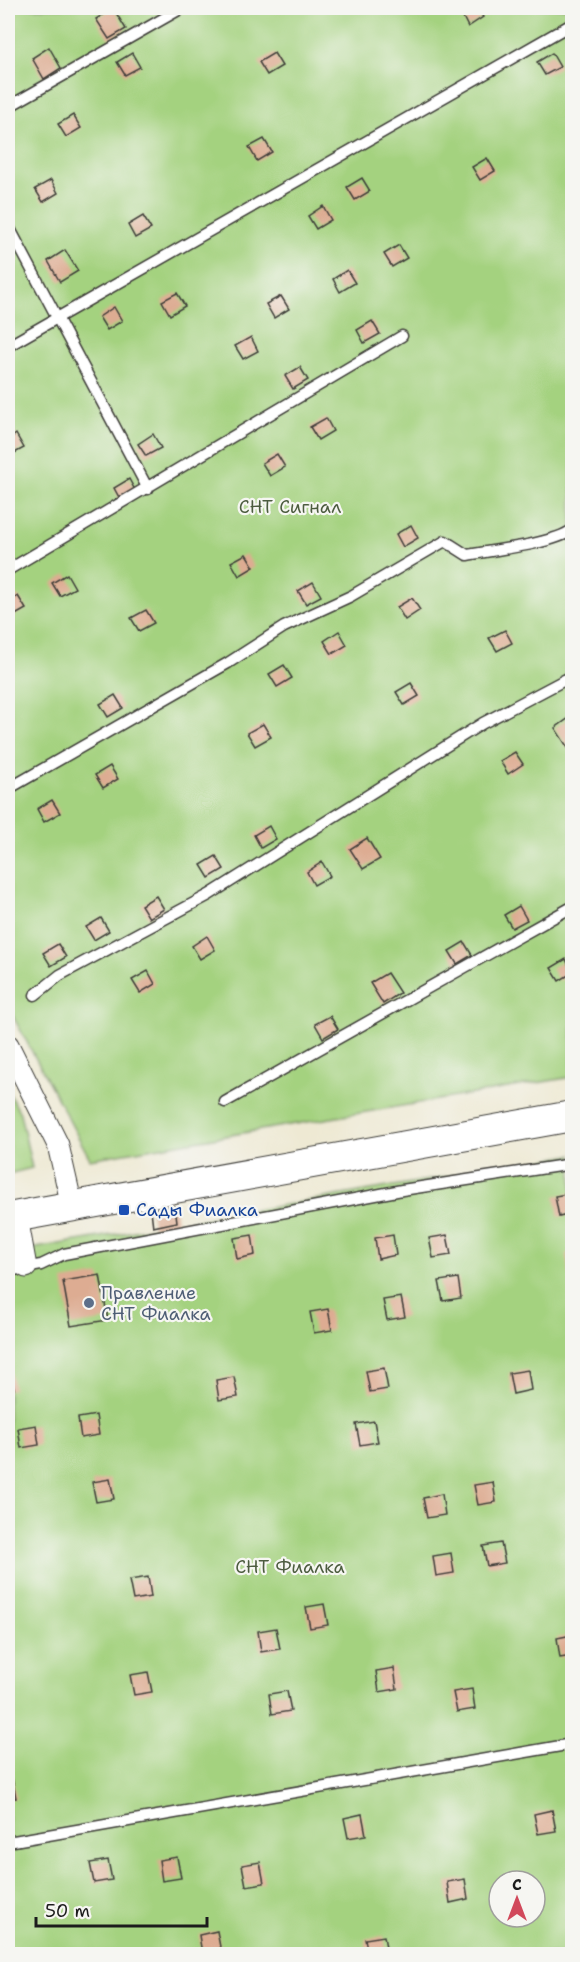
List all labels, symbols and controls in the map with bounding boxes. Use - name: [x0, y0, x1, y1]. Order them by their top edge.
- park label: СНТ Сигнал: [239, 495, 341, 519]
- place label: Сады Фиалка: [136, 1198, 258, 1222]
- marker: Сады Фиалка: [117, 1203, 131, 1217]
- place label: Правление СНТ Фиалка: [101, 1281, 211, 1326]
- marker: Правление СНТ Фиалка: [82, 1296, 96, 1310]
- park label: СНТ Фиалка: [235, 1555, 345, 1579]
- north arrow: [487, 1869, 547, 1929]
- text: С: [512, 1874, 522, 1895]
- scale bar: [36, 1890, 207, 1928]
- text: 50 m: [45, 1899, 90, 1923]

